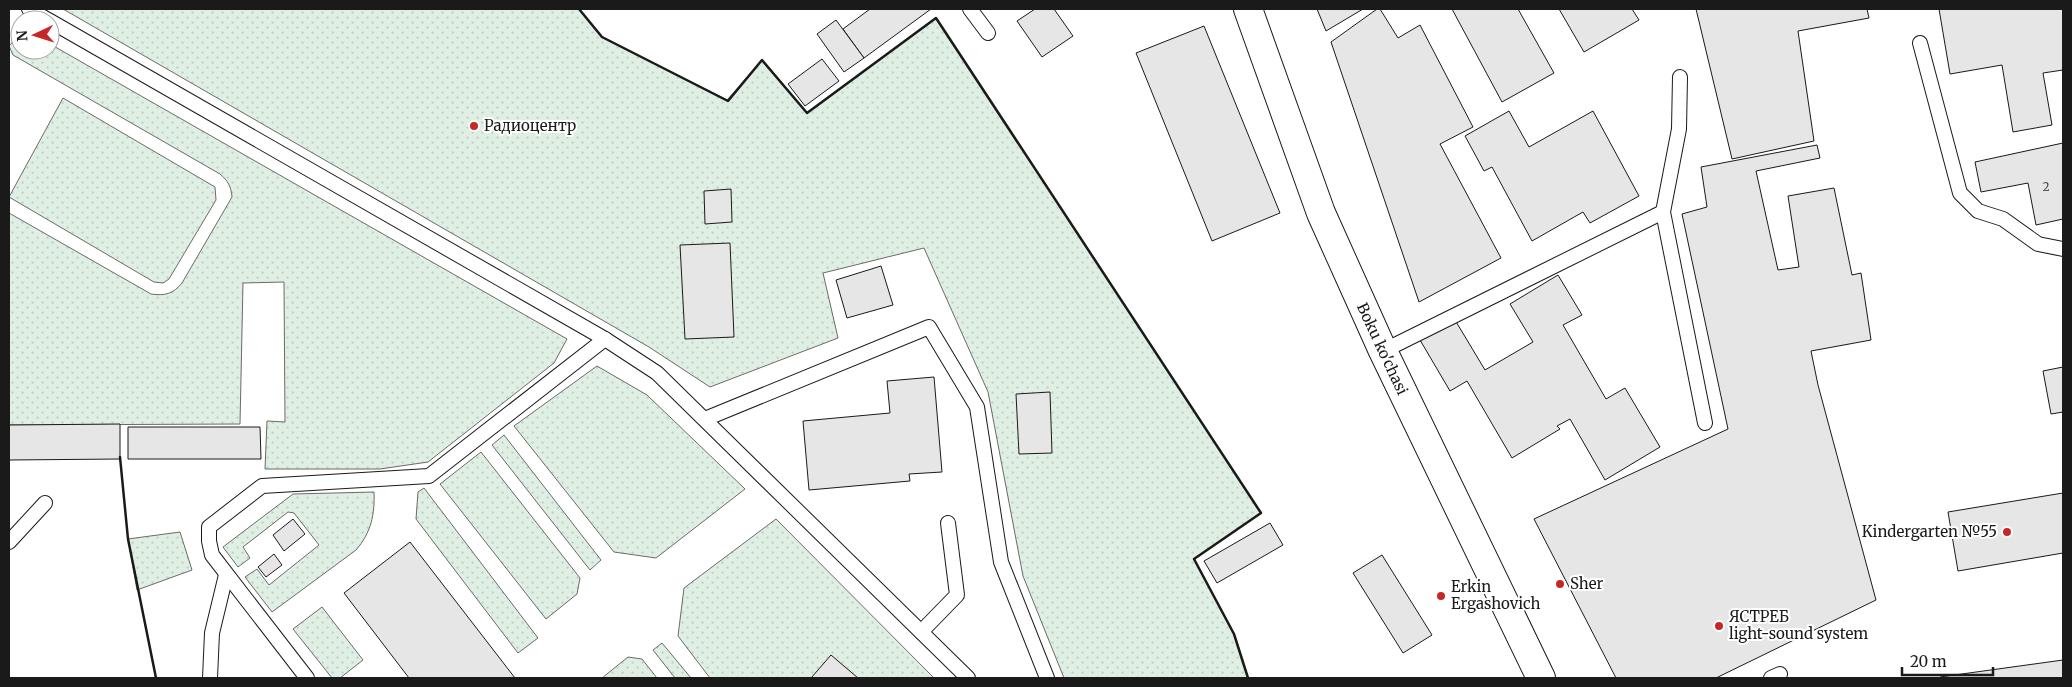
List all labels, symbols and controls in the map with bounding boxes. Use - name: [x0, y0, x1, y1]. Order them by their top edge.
- north arrow: [10, 10, 60, 60]
- text: N: [13, 30, 31, 42]
- place label: Радиоцентр: [484, 116, 576, 135]
- marker: Радиоцентр: [468, 120, 480, 132]
- house number: 2: [2042, 179, 2050, 194]
- street label: Boku ko'chasi: [1353, 300, 1412, 398]
- place label: Kindergarten №55: [1862, 522, 1997, 541]
- marker: Kindergarten №55: [2001, 526, 2013, 538]
- place label: Sher: [1570, 574, 1604, 593]
- place label: Erkin Ergashovich: [1451, 577, 1540, 613]
- marker: Sher: [1554, 578, 1566, 590]
- marker: Erkin Ergashovich: [1435, 590, 1447, 602]
- place label: ЯСТРЕБ light-sound system: [1729, 607, 1868, 643]
- marker: ЯСТРЕБ light-sound system: [1713, 620, 1725, 632]
- scale bar: [1902, 644, 1993, 676]
- text: 20 m: [1910, 652, 1947, 671]

